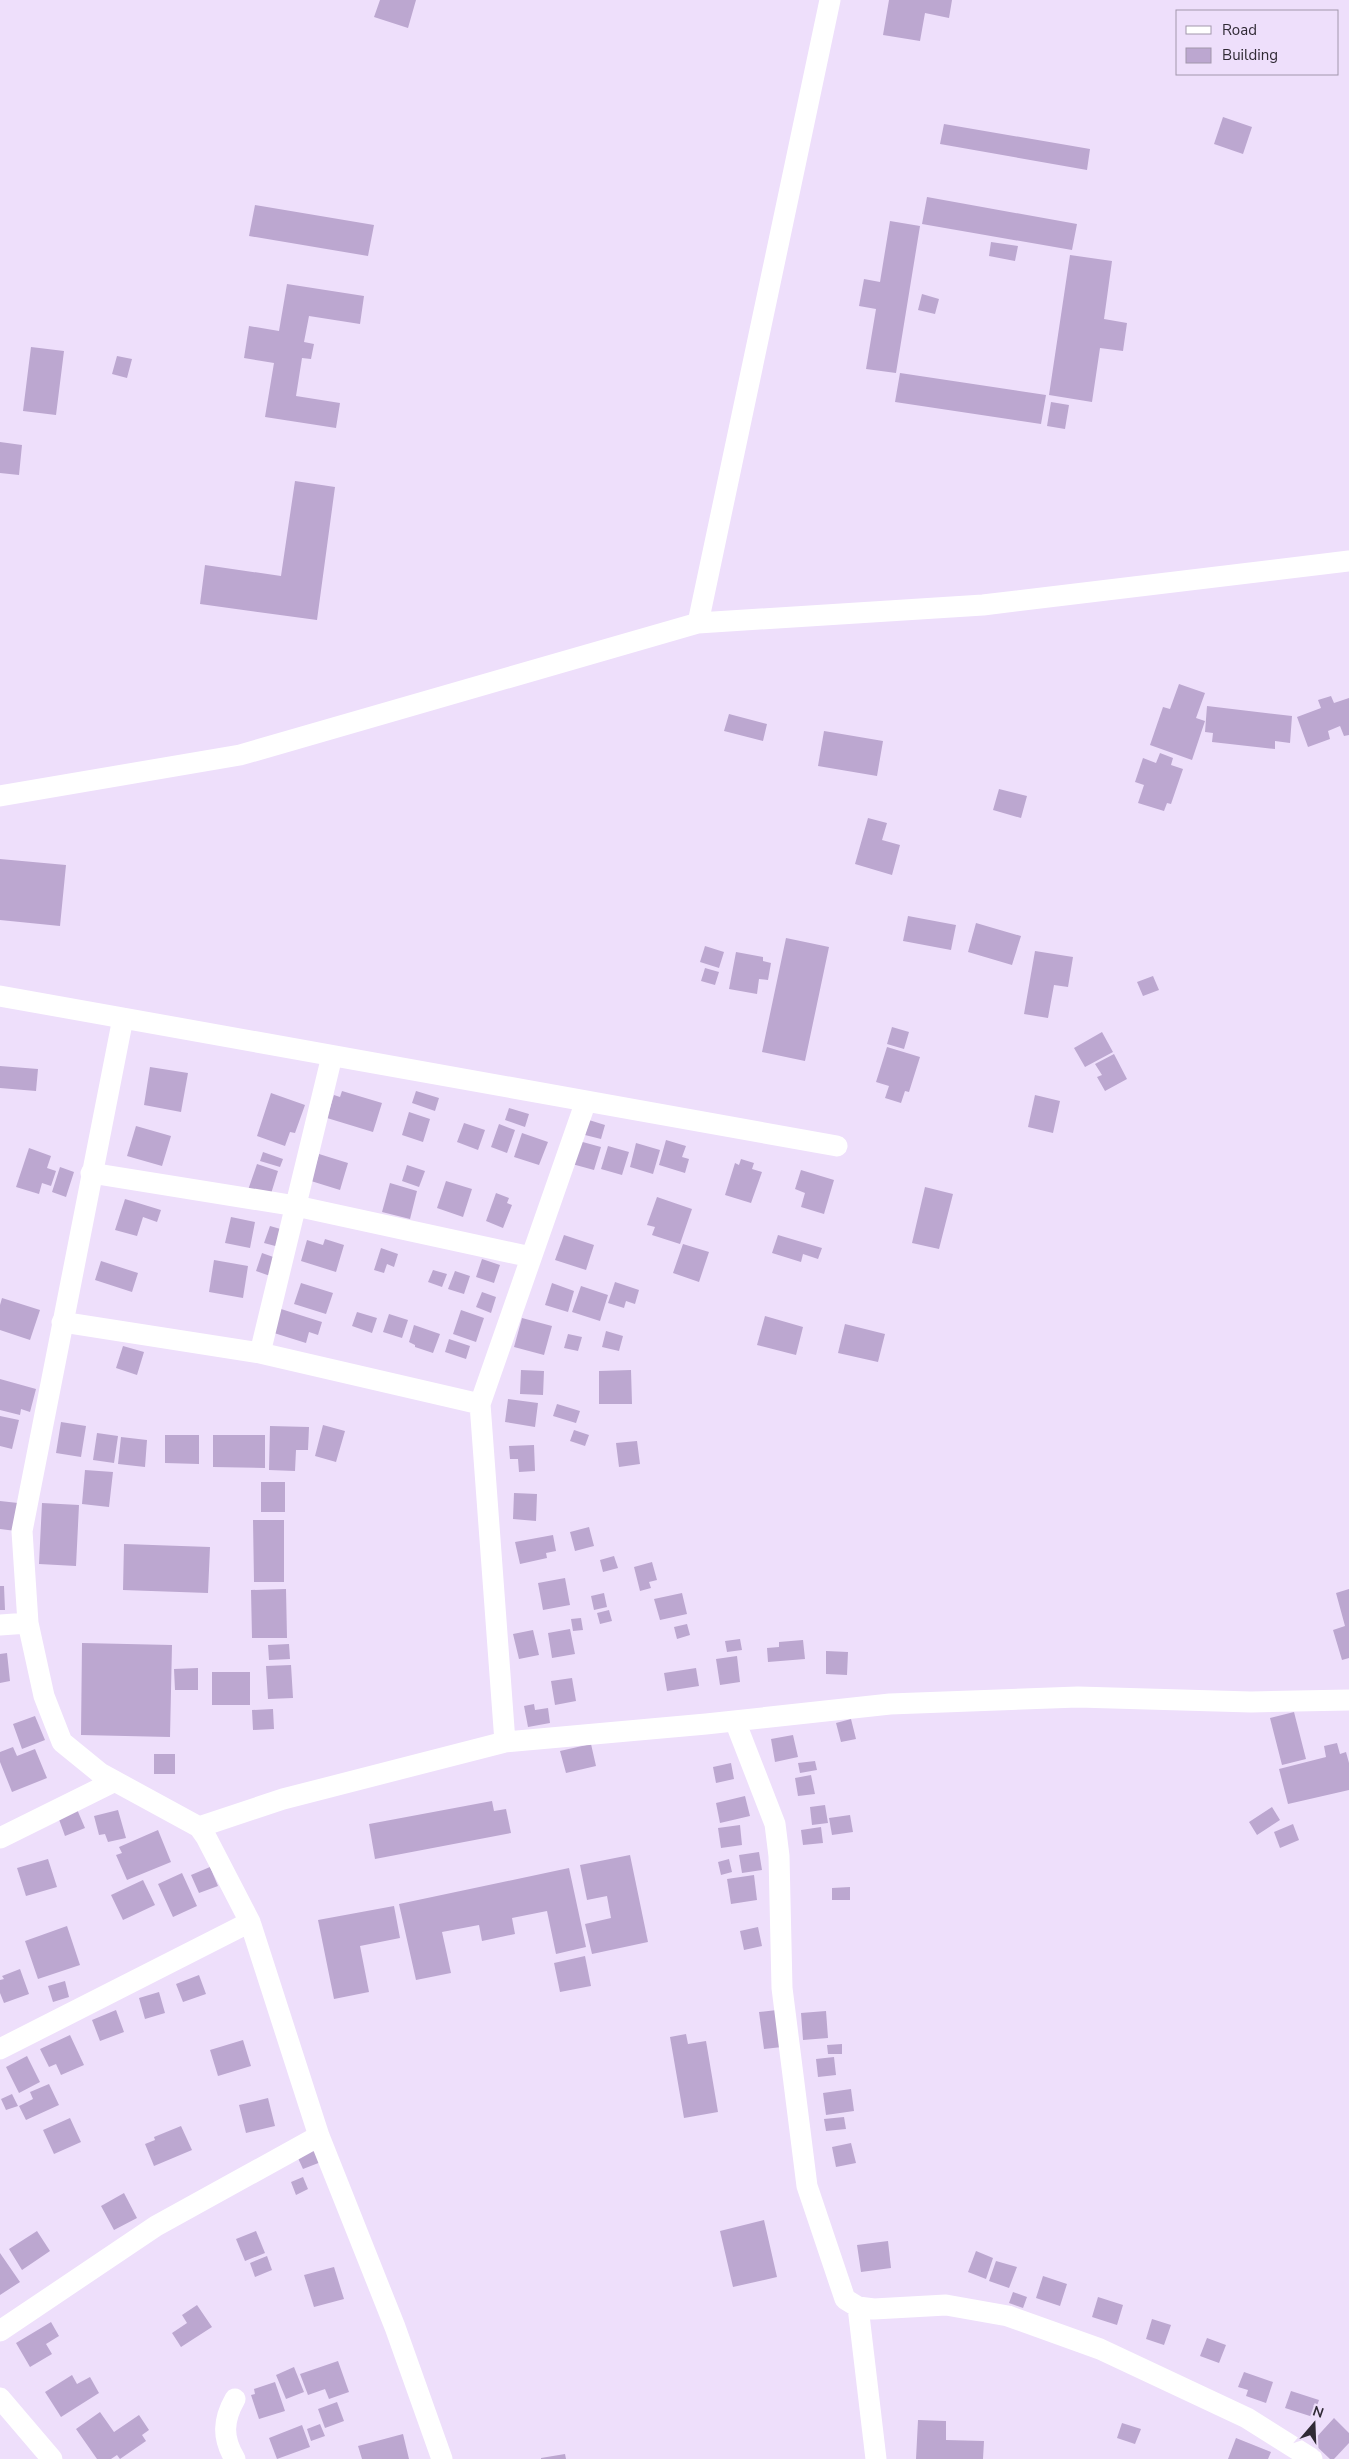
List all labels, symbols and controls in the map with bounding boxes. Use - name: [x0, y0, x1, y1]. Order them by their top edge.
- legend: [1176, 10, 1339, 75]
- text: Road: [1222, 20, 1257, 40]
- text: Building: [1222, 45, 1278, 65]
- north arrow: [1289, 2399, 1339, 2449]
- text: N: [1310, 2401, 1326, 2423]

